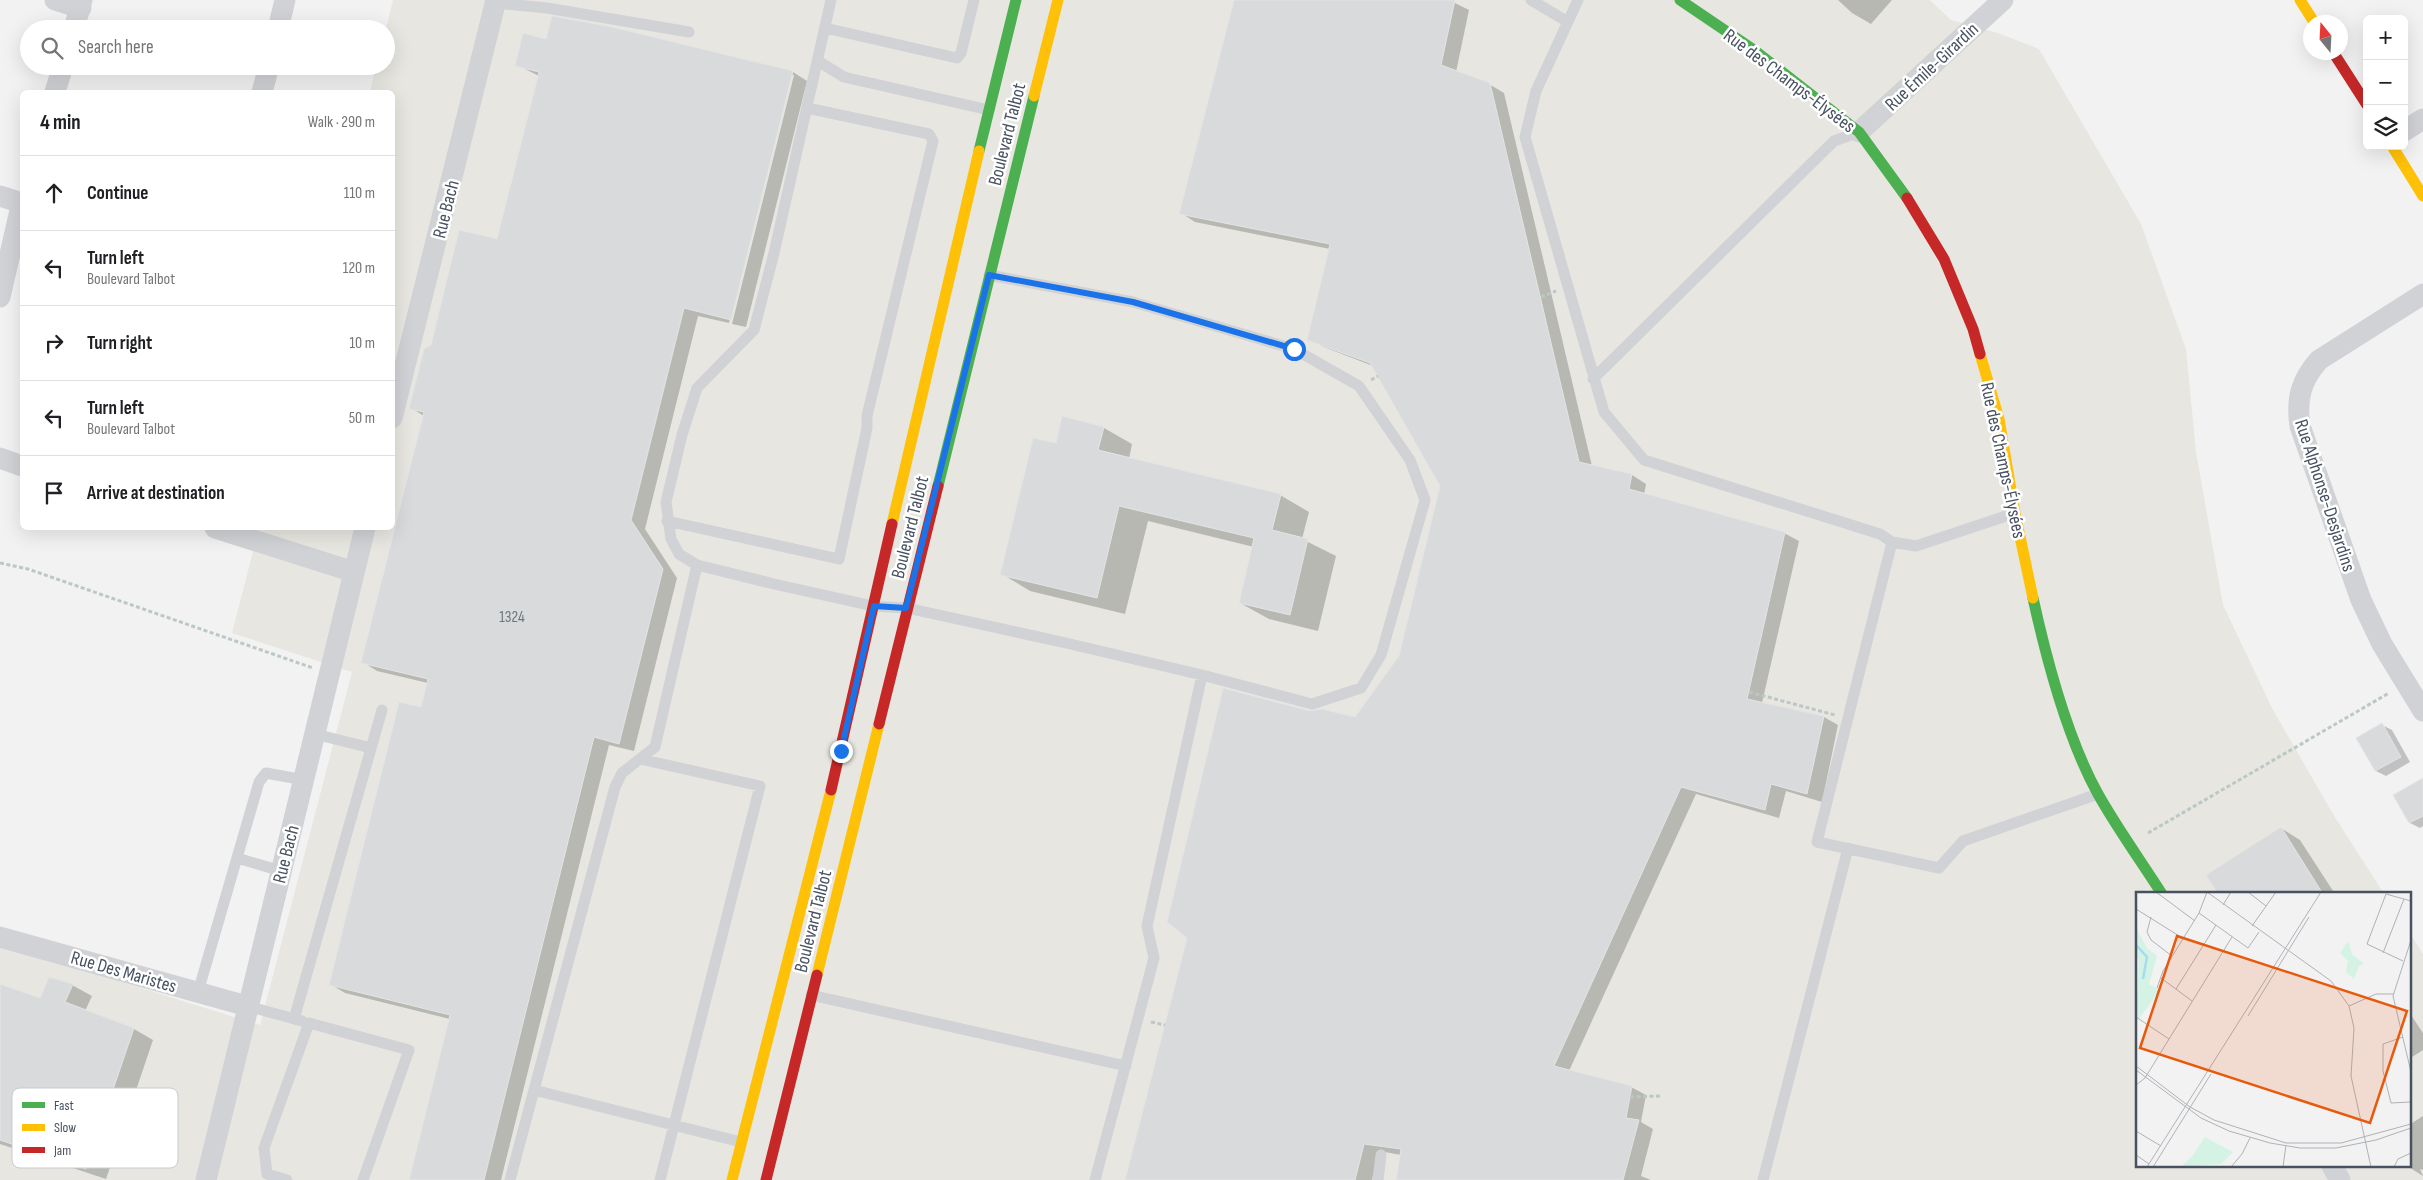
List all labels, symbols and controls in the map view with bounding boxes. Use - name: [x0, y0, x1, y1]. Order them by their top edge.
- north arrow: [2303, 15, 2348, 60]
- map controls: [2363, 15, 2408, 150]
- button: +: [2363, 15, 2408, 60]
- street label: Rue Émile-Girardin: [1881, 18, 1984, 116]
- search box: [20, 20, 395, 75]
- street label: Rue des Champs-Élysées: [1719, 24, 1860, 138]
- icon: search: [38, 34, 66, 62]
- text: Search here: [78, 36, 154, 59]
- button: −: [2363, 60, 2408, 105]
- street label: Boulevard Talbot: [984, 81, 1031, 188]
- button: layers: [2363, 105, 2408, 150]
- text: 4 min: [40, 110, 81, 135]
- text: Walk · 290 m: [308, 113, 375, 132]
- street label: Rue Bach: [428, 178, 465, 241]
- icon: ahead: [40, 179, 68, 207]
- text: Continue: [87, 182, 148, 205]
- text: 110 m: [344, 184, 375, 203]
- text: Turn left: [87, 247, 144, 270]
- icon: left: [40, 254, 68, 282]
- text: 120 m: [343, 259, 375, 278]
- text: Boulevard Talbot: [87, 270, 175, 289]
- icon: right: [40, 329, 68, 357]
- text: Turn right: [87, 332, 152, 355]
- text: 10 m: [349, 334, 375, 353]
- route start: [1283, 338, 1306, 361]
- street label: Rue des Champs-Élysées: [1975, 380, 2030, 541]
- text: Turn left: [87, 397, 144, 420]
- icon: left: [40, 404, 68, 432]
- text: 50 m: [349, 409, 375, 428]
- street label: Rue Alphonse-Desjardins: [2289, 416, 2360, 575]
- text: Boulevard Talbot: [87, 420, 175, 439]
- street label: Boulevard Talbot: [887, 474, 934, 581]
- icon: arrive: [40, 479, 68, 507]
- text: Arrive at destination: [87, 482, 225, 505]
- house number: 1324: [499, 608, 525, 627]
- route end: [830, 740, 853, 763]
- street label: Rue Bach: [268, 823, 305, 886]
- street label: Boulevard Talbot: [790, 868, 837, 975]
- inset map: [2136, 892, 2410, 1168]
- street label: Rue Des Maristes: [68, 946, 179, 999]
- legend: [12, 1088, 178, 1168]
- text: Fast: [54, 1097, 74, 1114]
- text: Slow: [54, 1119, 76, 1136]
- text: Jam: [53, 1142, 71, 1159]

